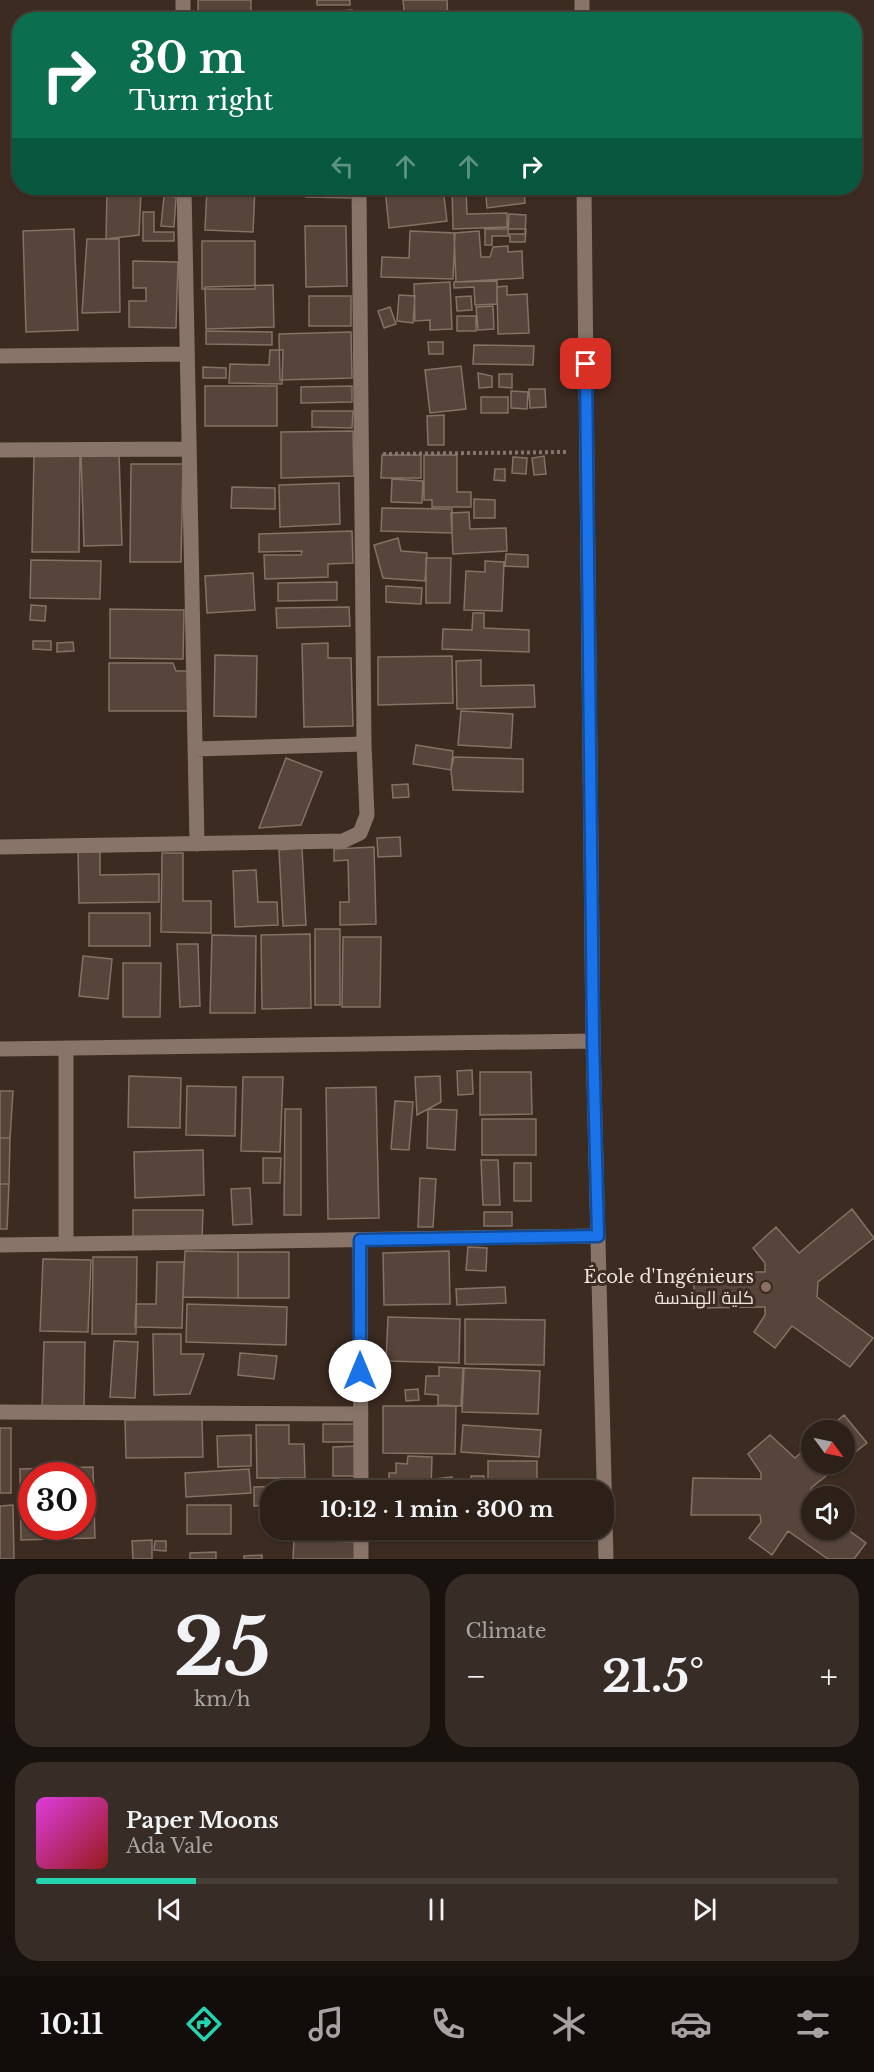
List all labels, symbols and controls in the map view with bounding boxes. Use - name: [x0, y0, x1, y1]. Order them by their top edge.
- text: 30 m: [129, 32, 245, 84]
- icon: right: [30, 36, 108, 114]
- text: Turn right: [129, 84, 273, 117]
- icon: left: [326, 150, 359, 183]
- icon: ahead: [389, 150, 422, 183]
- icon: ahead: [452, 150, 485, 183]
- icon: right: [515, 150, 548, 183]
- pin: [560, 338, 611, 389]
- icon: arrive: [569, 347, 602, 380]
- place label: École d'Ingénieurs كلية الهندسة: [584, 1265, 754, 1309]
- marker: École d'Ingénieurs كلية الهندسة: [759, 1280, 773, 1294]
- position arrow: [328, 1339, 392, 1403]
- north arrow: [801, 1420, 855, 1474]
- map controls: [801, 1420, 855, 1540]
- speed limit sign: 30: [18, 1462, 96, 1540]
- button: sound: [801, 1486, 855, 1540]
- text: 10:12 · 1 min · 300 m: [320, 1496, 554, 1523]
- text: 25: [174, 1599, 271, 1696]
- text: Climate: [466, 1619, 546, 1643]
- text: 21.5°: [602, 1648, 704, 1704]
- text: −: [466, 1656, 486, 1697]
- text: +: [820, 1656, 838, 1697]
- text: km/h: [194, 1687, 251, 1711]
- text: Paper Moons: [126, 1807, 279, 1834]
- text: Ada Vale: [126, 1834, 213, 1858]
- icon: previous: [153, 1893, 186, 1926]
- icon: pause: [420, 1893, 453, 1926]
- icon: next: [688, 1893, 721, 1926]
- icon: directions: [183, 2003, 225, 2045]
- icon: music: [305, 2003, 347, 2045]
- icon: phone: [427, 2003, 469, 2045]
- icon: climate: [548, 2003, 590, 2045]
- icon: car: [670, 2003, 712, 2045]
- icon: filters: [792, 2003, 834, 2045]
- text: 10:11: [40, 2008, 103, 2041]

